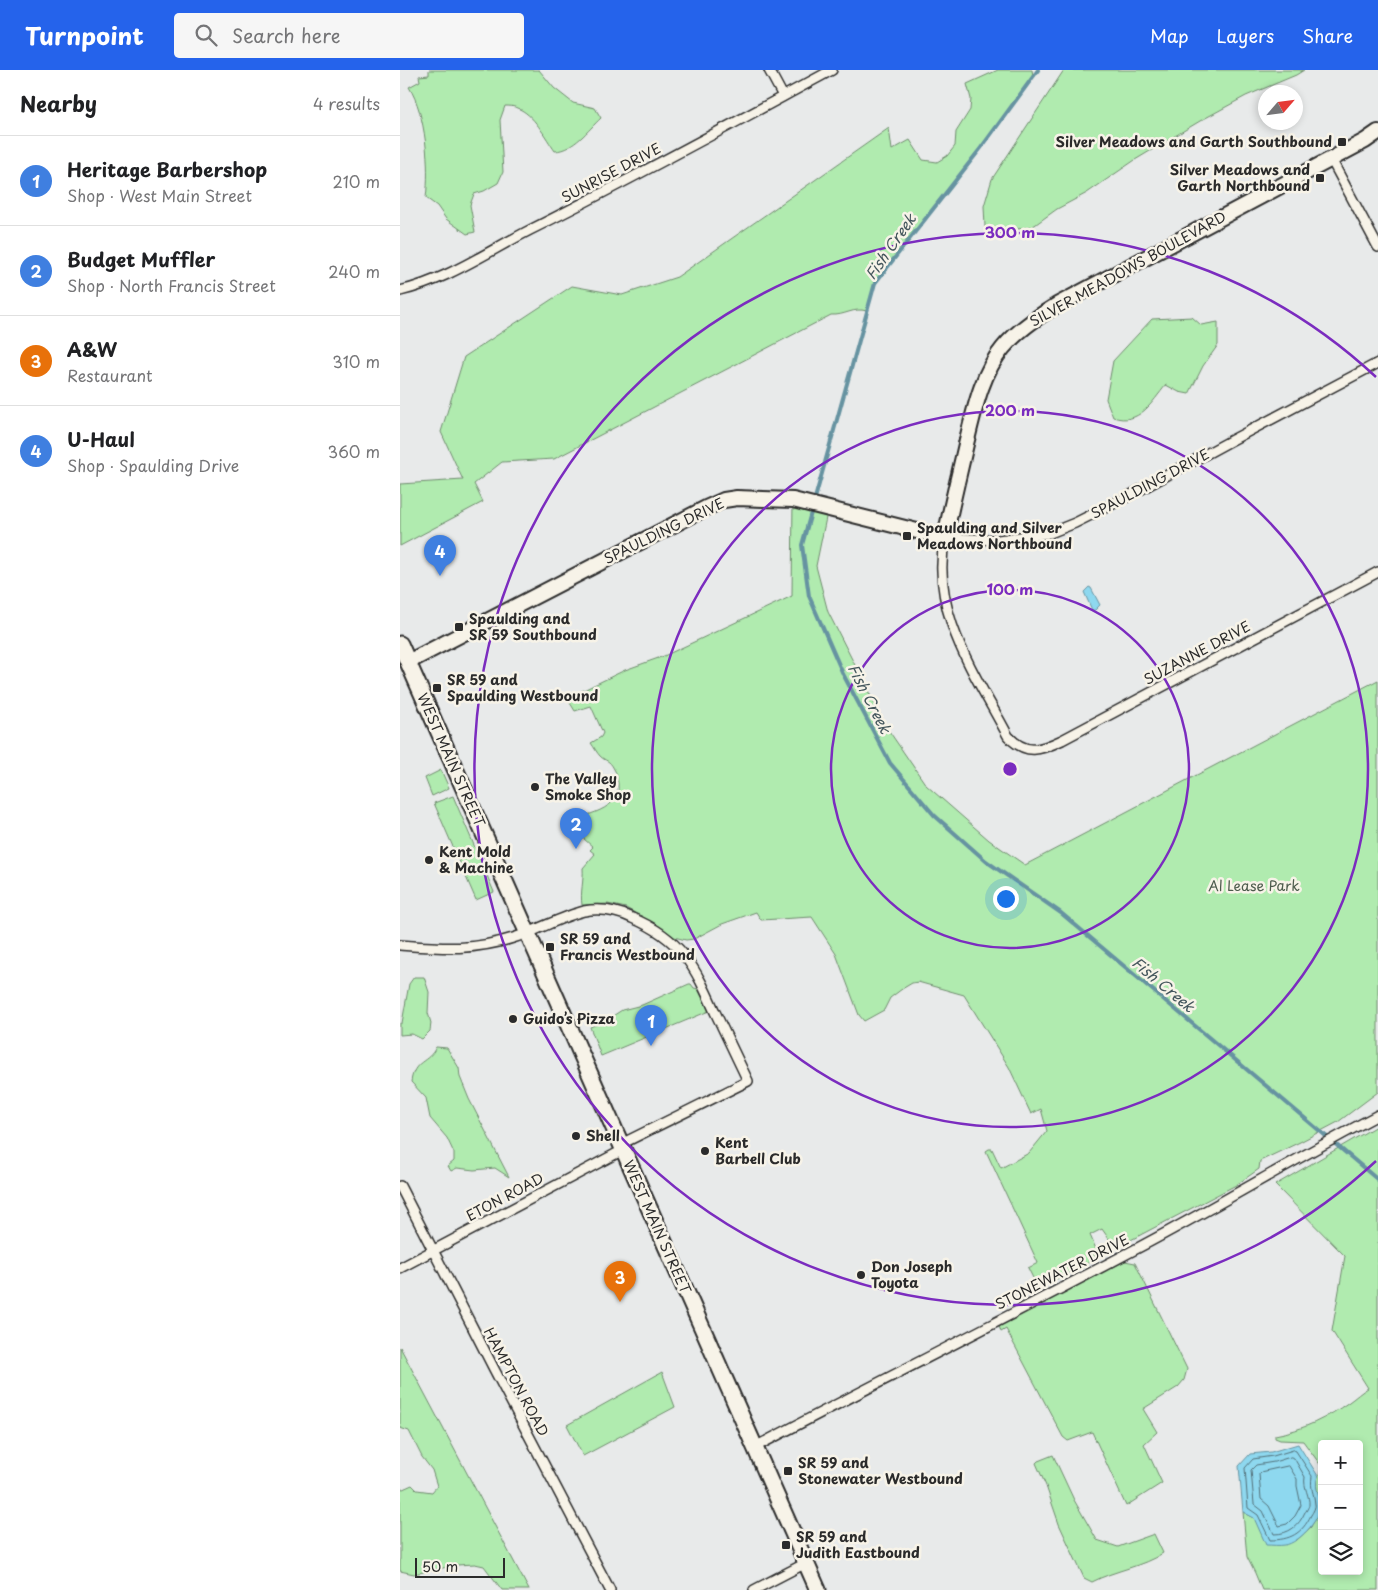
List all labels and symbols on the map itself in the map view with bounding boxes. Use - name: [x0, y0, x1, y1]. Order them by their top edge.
- north arrow: [1258, 85, 1303, 130]
- place label: Silver Meadows and Garth Southbound: [1056, 131, 1332, 152]
- marker: Silver Meadows and Garth Southbound: [1336, 136, 1348, 148]
- street label: SUNRISE DRIVE: [557, 137, 664, 208]
- place label: Silver Meadows and Garth Northbound: [1170, 159, 1310, 196]
- marker: Silver Meadows and Garth Northbound: [1314, 172, 1326, 184]
- street label: SILVER MEADOWS BOULEVARD: [1026, 206, 1230, 331]
- water label: Fish Creek: [859, 208, 921, 284]
- text: 300 m: [985, 220, 1035, 243]
- text: 200 m: [985, 398, 1035, 421]
- street label: SPAULDING DRIVE: [1087, 443, 1213, 524]
- street label: SPAULDING DRIVE: [600, 492, 728, 569]
- place label: Spaulding and Silver Meadows Northbound: [917, 517, 1072, 554]
- marker: Spaulding and Silver Meadows Northbound: [901, 530, 913, 542]
- pin: 4: [424, 535, 456, 576]
- text: 100 m: [987, 577, 1033, 600]
- place label: Spaulding and SR 59 Southbound: [469, 608, 597, 645]
- street label: SUZANNE DRIVE: [1140, 615, 1254, 690]
- marker: Spaulding and SR 59 Southbound: [453, 621, 465, 633]
- water label: Fish Creek: [843, 659, 898, 738]
- place label: SR 59 and Spaulding Westbound: [447, 669, 599, 706]
- marker: SR 59 and Spaulding Westbound: [431, 682, 443, 694]
- street label: WEST MAIN STREET: [412, 690, 491, 830]
- centre of rings: [1001, 760, 1019, 778]
- place label: The Valley Smoke Shop: [545, 768, 631, 805]
- marker: The Valley Smoke Shop: [529, 781, 541, 793]
- pin: 2: [560, 808, 592, 849]
- place label: Kent Mold & Machine: [439, 841, 514, 878]
- marker: Kent Mold & Machine: [423, 854, 435, 866]
- park label: Al Lease Park: [1208, 875, 1300, 896]
- your location: [993, 886, 1019, 912]
- place label: SR 59 and Francis Westbound: [560, 928, 695, 965]
- marker: SR 59 and Francis Westbound: [544, 941, 556, 953]
- water label: Fish Creek: [1128, 951, 1201, 1018]
- pin: 1: [635, 1005, 667, 1046]
- place label: Guido’s Pizza: [523, 1008, 616, 1029]
- marker: Guido’s Pizza: [507, 1013, 519, 1025]
- place label: Shell: [586, 1125, 620, 1146]
- marker: Shell: [570, 1130, 582, 1142]
- place label: Kent Barbell Club: [715, 1132, 801, 1169]
- marker: Kent Barbell Club: [699, 1145, 711, 1157]
- street label: WEST MAIN STREET: [618, 1157, 697, 1297]
- street label: ETON ROAD: [462, 1167, 547, 1226]
- street label: STONEWATER DRIVE: [991, 1229, 1133, 1314]
- place label: Don Joseph Toyota: [871, 1256, 952, 1293]
- pin: 3: [604, 1261, 636, 1302]
- marker: Don Joseph Toyota: [855, 1269, 867, 1281]
- street label: HAMPTON ROAD: [479, 1324, 554, 1440]
- place label: SR 59 and Stonewater Westbound: [798, 1452, 963, 1489]
- marker: SR 59 and Stonewater Westbound: [782, 1465, 794, 1477]
- place label: SR 59 and Judith Eastbound: [796, 1526, 920, 1563]
- marker: SR 59 and Judith Eastbound: [780, 1539, 792, 1551]
- scale bar: [415, 1555, 505, 1578]

